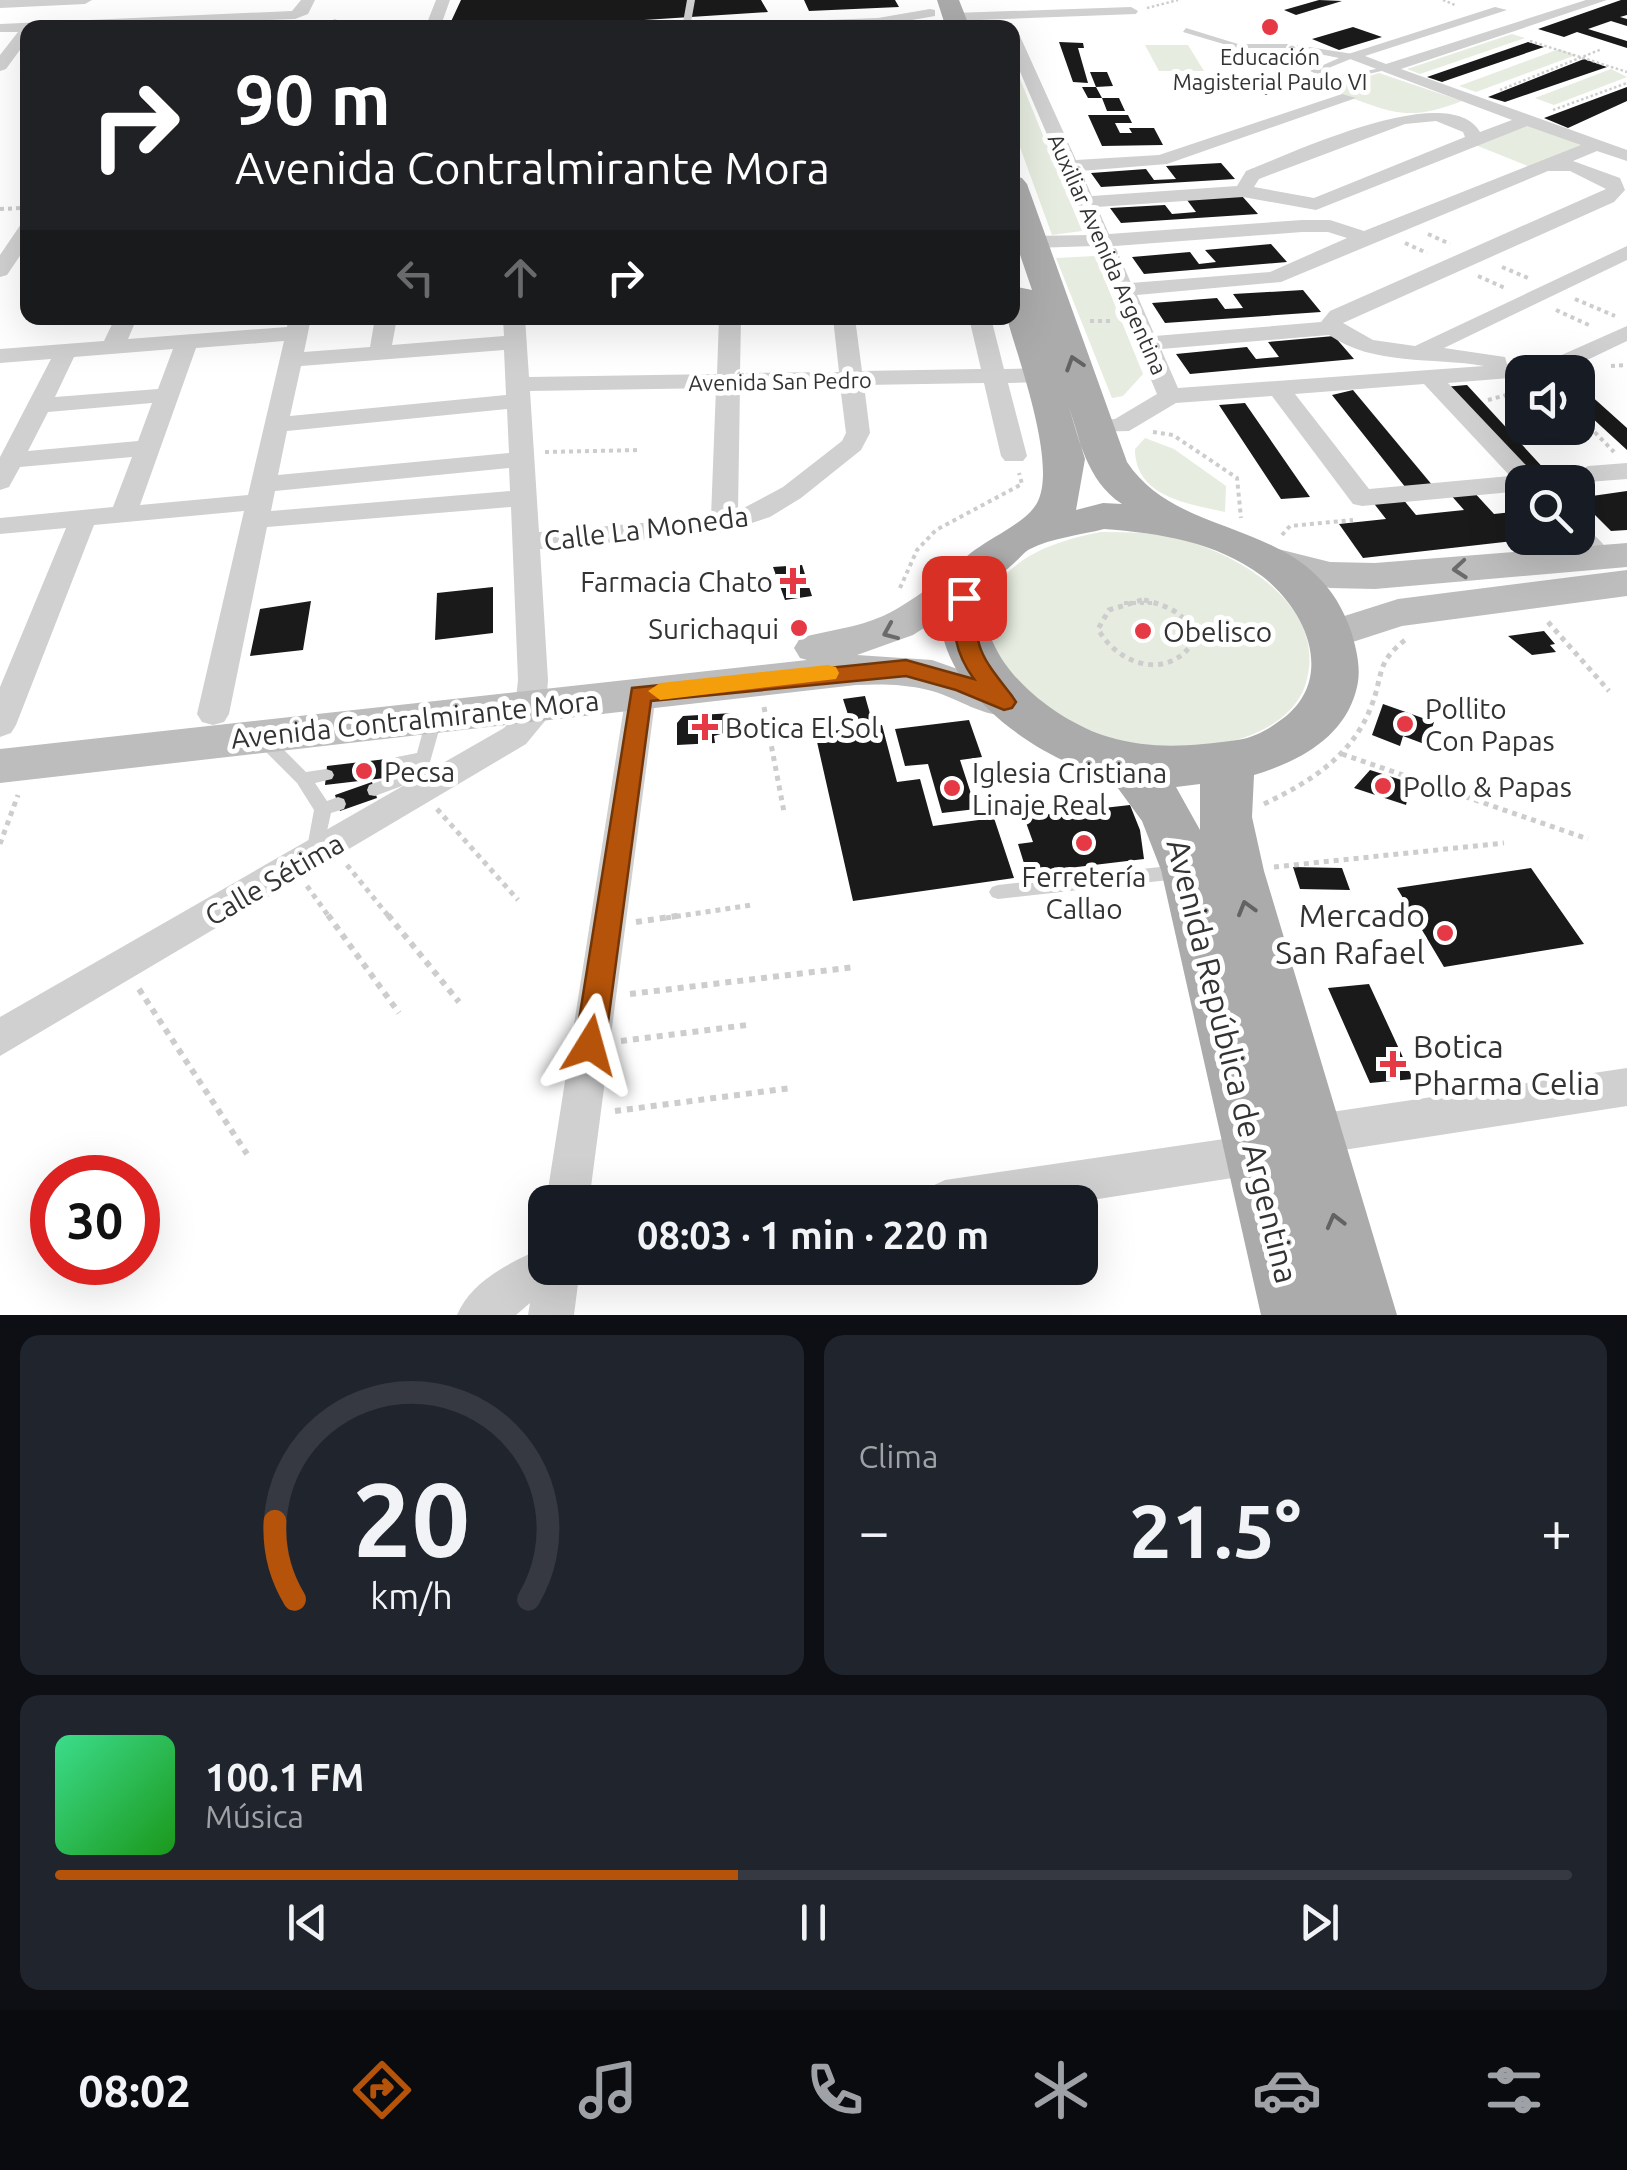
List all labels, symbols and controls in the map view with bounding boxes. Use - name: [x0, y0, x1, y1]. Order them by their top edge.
- marker: Educación Magisterial Paulo VI: [1259, 16, 1281, 38]
- place label: Educación Magisterial Paulo VI: [1173, 44, 1367, 94]
- icon: right: [70, 60, 200, 190]
- text: 90 m: [235, 60, 391, 138]
- street label: Auxiliar Avenida Argentina: [1044, 130, 1172, 378]
- text: Avenida Contralmirante Mora: [235, 142, 830, 193]
- icon: left: [388, 250, 443, 305]
- icon: ahead: [493, 250, 548, 305]
- icon: right: [598, 250, 653, 305]
- one-way arrow: [1065, 355, 1086, 372]
- map controls: [1505, 355, 1595, 555]
- button: sound: [1505, 355, 1595, 445]
- street label: Avenida San Pedro: [688, 367, 872, 395]
- button: search: [1505, 465, 1595, 555]
- street label: Calle La Moneda: [542, 500, 750, 556]
- pin: [922, 556, 1007, 641]
- one-way arrow: [1452, 558, 1468, 580]
- place label: Farmacia Chato: [580, 566, 773, 597]
- marker: Farmacia Chato: [782, 570, 804, 592]
- icon: arrive: [937, 571, 992, 626]
- place label: Surichaqui: [648, 613, 779, 644]
- place label: Obelisco: [1163, 616, 1272, 647]
- marker: Surichaqui: [788, 617, 810, 639]
- one-way arrow: [882, 620, 900, 640]
- marker: Obelisco: [1132, 620, 1154, 642]
- street label: Avenida Contralmirante Mora: [229, 684, 601, 754]
- place label: Pollito Con Papas: [1425, 693, 1555, 756]
- place label: Botica El Sol: [725, 712, 879, 743]
- marker: Pollito Con Papas: [1394, 713, 1416, 735]
- marker: Botica El Sol: [694, 716, 716, 738]
- place label: Pecsa: [384, 756, 455, 787]
- place label: Iglesia Cristiana Linaje Real: [972, 757, 1167, 820]
- marker: Pecsa: [353, 760, 375, 782]
- place label: Pollo & Papas: [1403, 771, 1572, 802]
- marker: Pollo & Papas: [1372, 775, 1394, 797]
- marker: Iglesia Cristiana Linaje Real: [941, 777, 963, 799]
- street label: Calle Sétima: [199, 827, 349, 931]
- marker: Ferretería Callao: [1073, 832, 1095, 854]
- street label: Avenida República de Argentina: [1160, 835, 1306, 1287]
- place label: Ferretería Callao: [1021, 861, 1147, 924]
- place label: Mercado San Rafael: [1275, 897, 1425, 970]
- one-way arrow: [1237, 900, 1258, 918]
- marker: Mercado San Rafael: [1434, 922, 1456, 944]
- position arrow: [538, 993, 642, 1097]
- place label: Botica Pharma Celia: [1413, 1028, 1600, 1101]
- marker: Botica Pharma Celia: [1382, 1053, 1404, 1075]
- speed limit sign: 30: [30, 1155, 160, 1285]
- one-way arrow: [1326, 1213, 1347, 1230]
- text: 08:03 · 1 min · 220 m: [637, 1214, 989, 1256]
- text: Clima: [859, 1438, 938, 1474]
- text: 20: [353, 1460, 470, 1577]
- text: 21.5°: [1129, 1488, 1301, 1572]
- text: −: [859, 1500, 890, 1561]
- text: +: [1541, 1500, 1572, 1561]
- text: km/h: [370, 1576, 453, 1616]
- text: 100.1 FM: [205, 1756, 364, 1798]
- text: Música: [205, 1798, 304, 1834]
- icon: previous: [280, 1895, 335, 1950]
- icon: pause: [786, 1895, 841, 1950]
- icon: next: [1292, 1895, 1347, 1950]
- icon: directions: [347, 2055, 417, 2125]
- icon: music: [573, 2055, 643, 2125]
- icon: phone: [800, 2055, 870, 2125]
- icon: climate: [1026, 2055, 1096, 2125]
- icon: car: [1252, 2055, 1322, 2125]
- icon: filters: [1479, 2055, 1549, 2125]
- text: 08:02: [78, 2065, 191, 2116]

